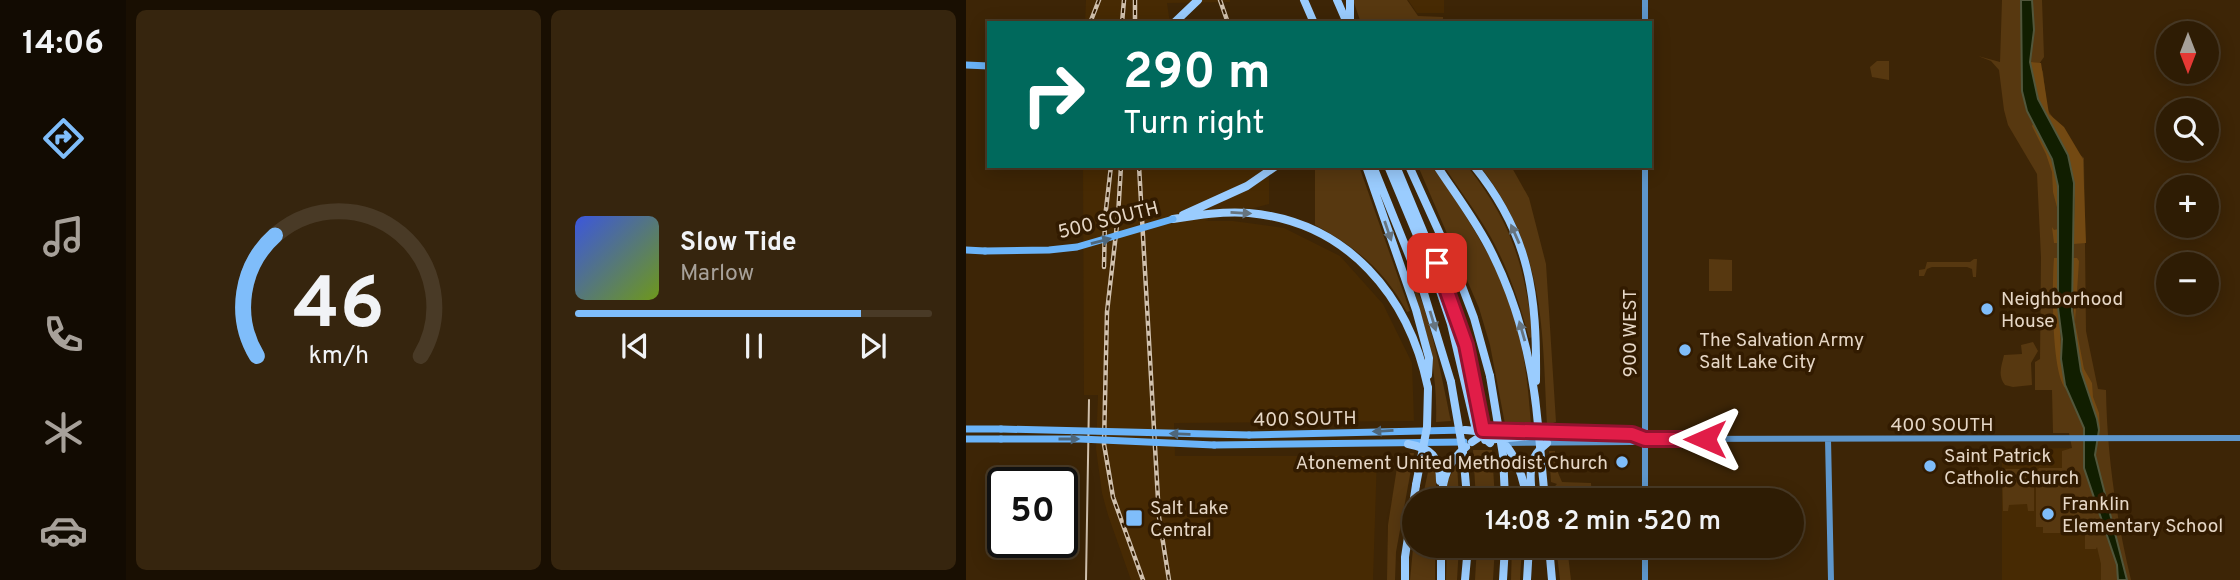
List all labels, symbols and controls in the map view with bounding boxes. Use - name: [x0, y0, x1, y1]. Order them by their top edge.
- north arrow: [2156, 21, 2219, 84]
- map controls: [2156, 21, 2219, 315]
- text: 14:06: [22, 25, 104, 65]
- text: 290 m: [1123, 44, 1271, 106]
- icon: right: [1008, 49, 1099, 140]
- button: search: [2156, 98, 2219, 161]
- text: Turn right: [1123, 105, 1265, 145]
- icon: directions: [39, 114, 88, 163]
- button: +: [2156, 175, 2219, 238]
- street label: 500 SOUTH: [1056, 197, 1161, 245]
- one-way arrow: [1230, 208, 1252, 219]
- icon: music: [39, 212, 88, 261]
- one-way arrow: [1383, 220, 1394, 241]
- one-way arrow: [1509, 224, 1520, 245]
- text: Slow Tide: [680, 227, 797, 260]
- pin: [1407, 233, 1467, 293]
- one-way arrow: [1091, 235, 1112, 245]
- icon: arrive: [1418, 244, 1456, 282]
- button: −: [2156, 252, 2219, 315]
- text: Marlow: [680, 260, 754, 289]
- text: 46: [293, 262, 384, 354]
- place label: Neighborhood House: [2001, 288, 2123, 334]
- street label: 900 WEST: [1619, 289, 1643, 377]
- marker: Neighborhood House: [1979, 301, 1995, 317]
- icon: phone: [39, 310, 88, 359]
- one-way arrow: [1428, 311, 1438, 332]
- one-way arrow: [1516, 320, 1526, 341]
- icon: previous: [616, 327, 654, 365]
- icon: pause: [735, 327, 773, 365]
- icon: next: [854, 327, 892, 365]
- place label: The Salvation Army Salt Lake City: [1699, 329, 1864, 375]
- text: km/h: [308, 341, 369, 373]
- marker: The Salvation Army Salt Lake City: [1677, 342, 1693, 358]
- position arrow: [1668, 402, 1742, 476]
- street label: 400 SOUTH: [1253, 407, 1357, 433]
- icon: climate: [39, 408, 88, 457]
- street label: 400 SOUTH: [1890, 414, 1994, 438]
- one-way arrow: [1372, 426, 1394, 437]
- one-way arrow: [1169, 429, 1191, 440]
- one-way arrow: [1058, 433, 1080, 445]
- place label: Saint Patrick Catholic Church: [1944, 445, 2079, 491]
- place label: Atonement United Methodist Church: [1295, 452, 1608, 476]
- marker: Atonement United Methodist Church: [1614, 454, 1630, 470]
- marker: Saint Patrick Catholic Church: [1922, 458, 1938, 474]
- speed limit sign: 50: [987, 467, 1078, 558]
- place label: Franklin Elementary School: [2062, 493, 2223, 539]
- place label: Salt Lake Central: [1150, 497, 1228, 543]
- icon: car: [39, 506, 88, 555]
- text: 14:08 · 2 min · 520 m: [1485, 506, 1721, 539]
- marker: Franklin Elementary School: [2040, 506, 2056, 522]
- marker: Salt Lake Central: [1124, 508, 1144, 528]

